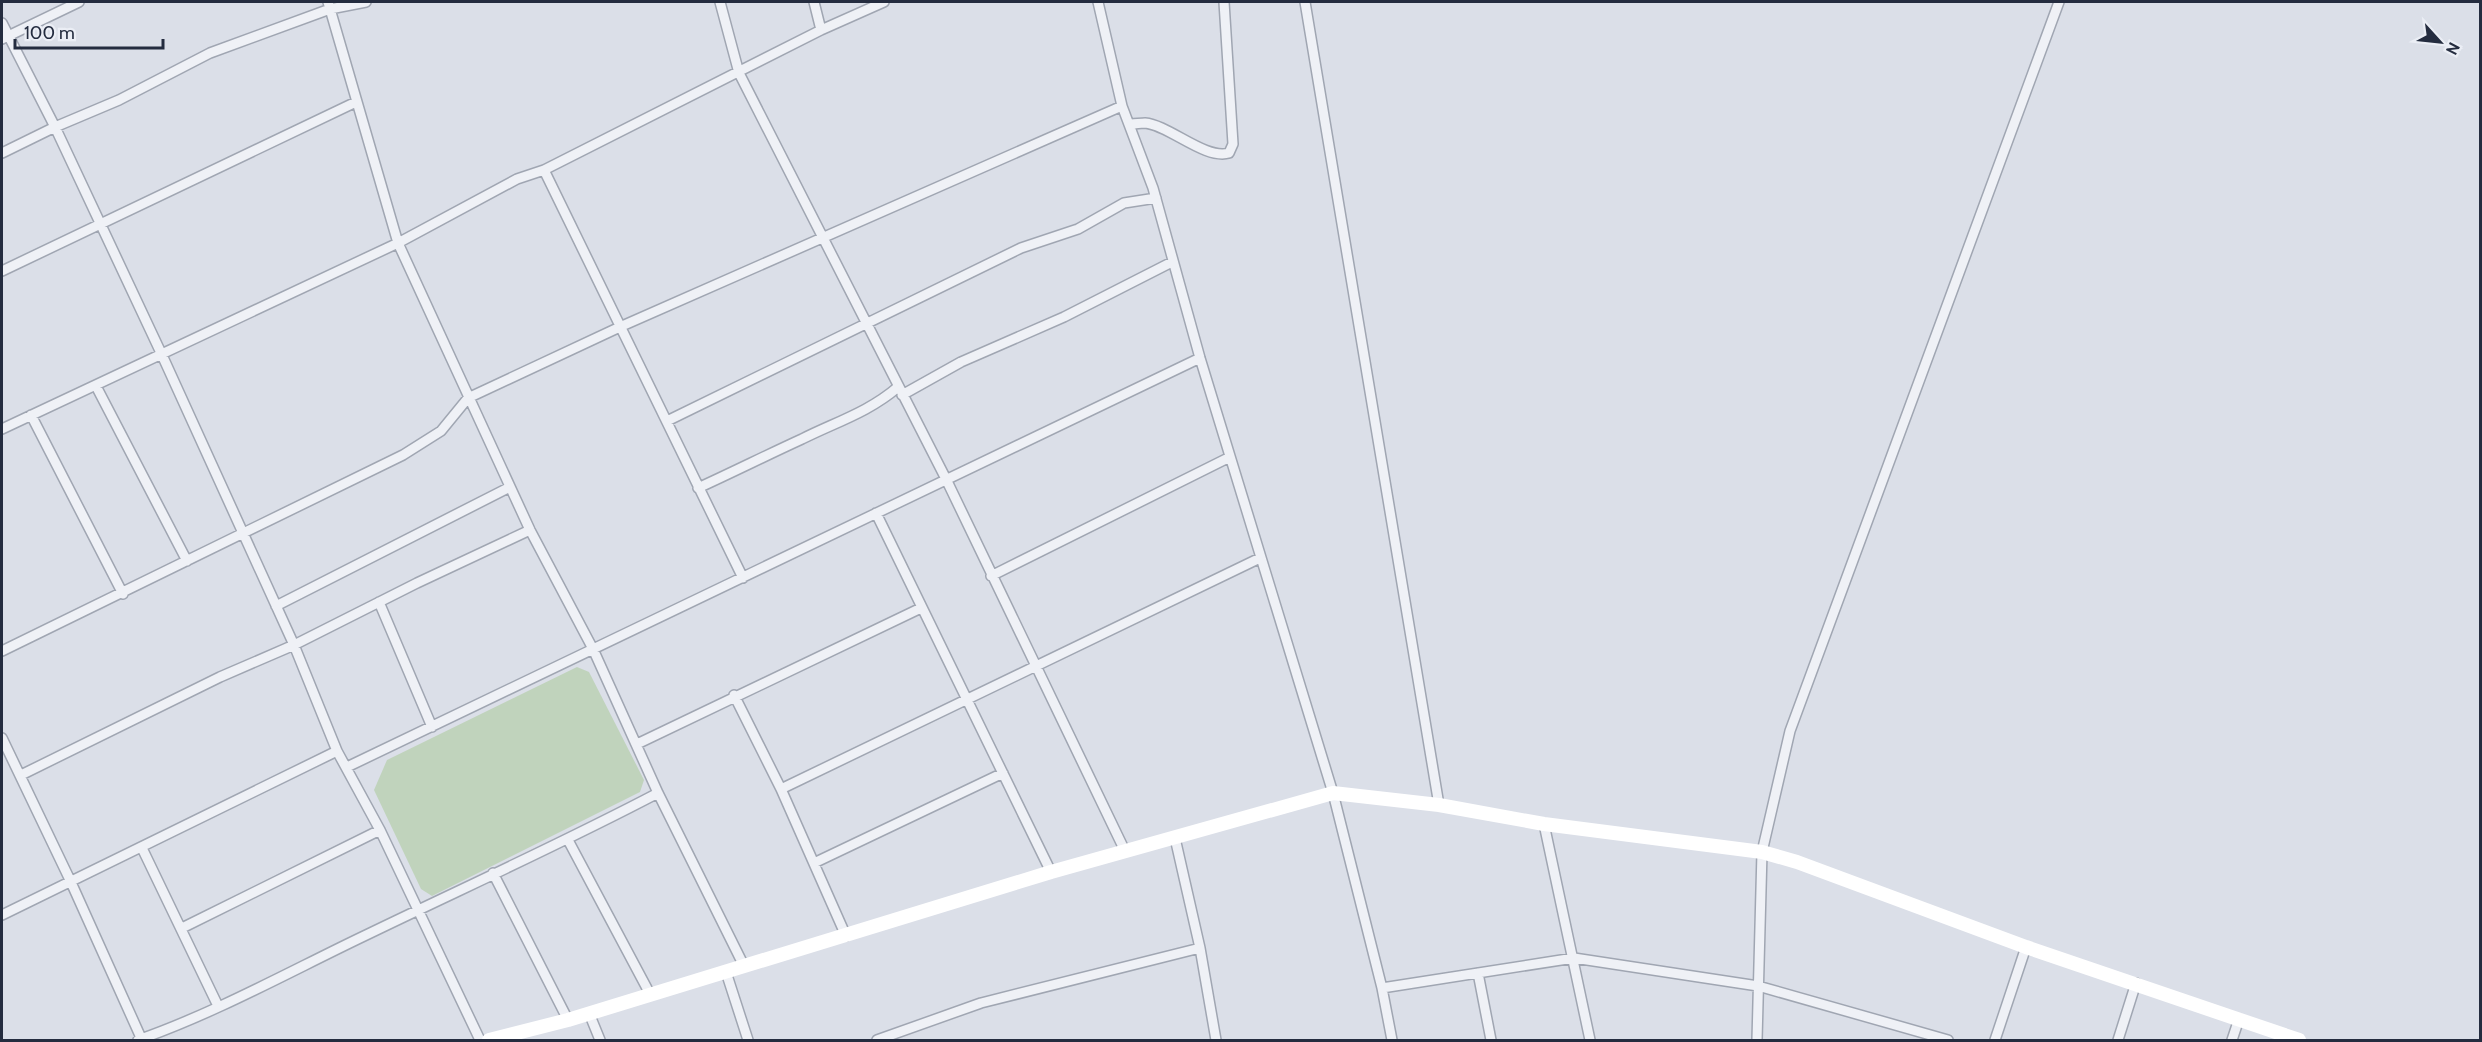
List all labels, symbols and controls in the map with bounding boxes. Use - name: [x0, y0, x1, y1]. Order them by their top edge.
- scale bar: [15, 12, 164, 50]
- north arrow: [2410, 12, 2470, 72]
- text: 100 m: [24, 22, 75, 44]
- text: N: [2442, 39, 2464, 58]

